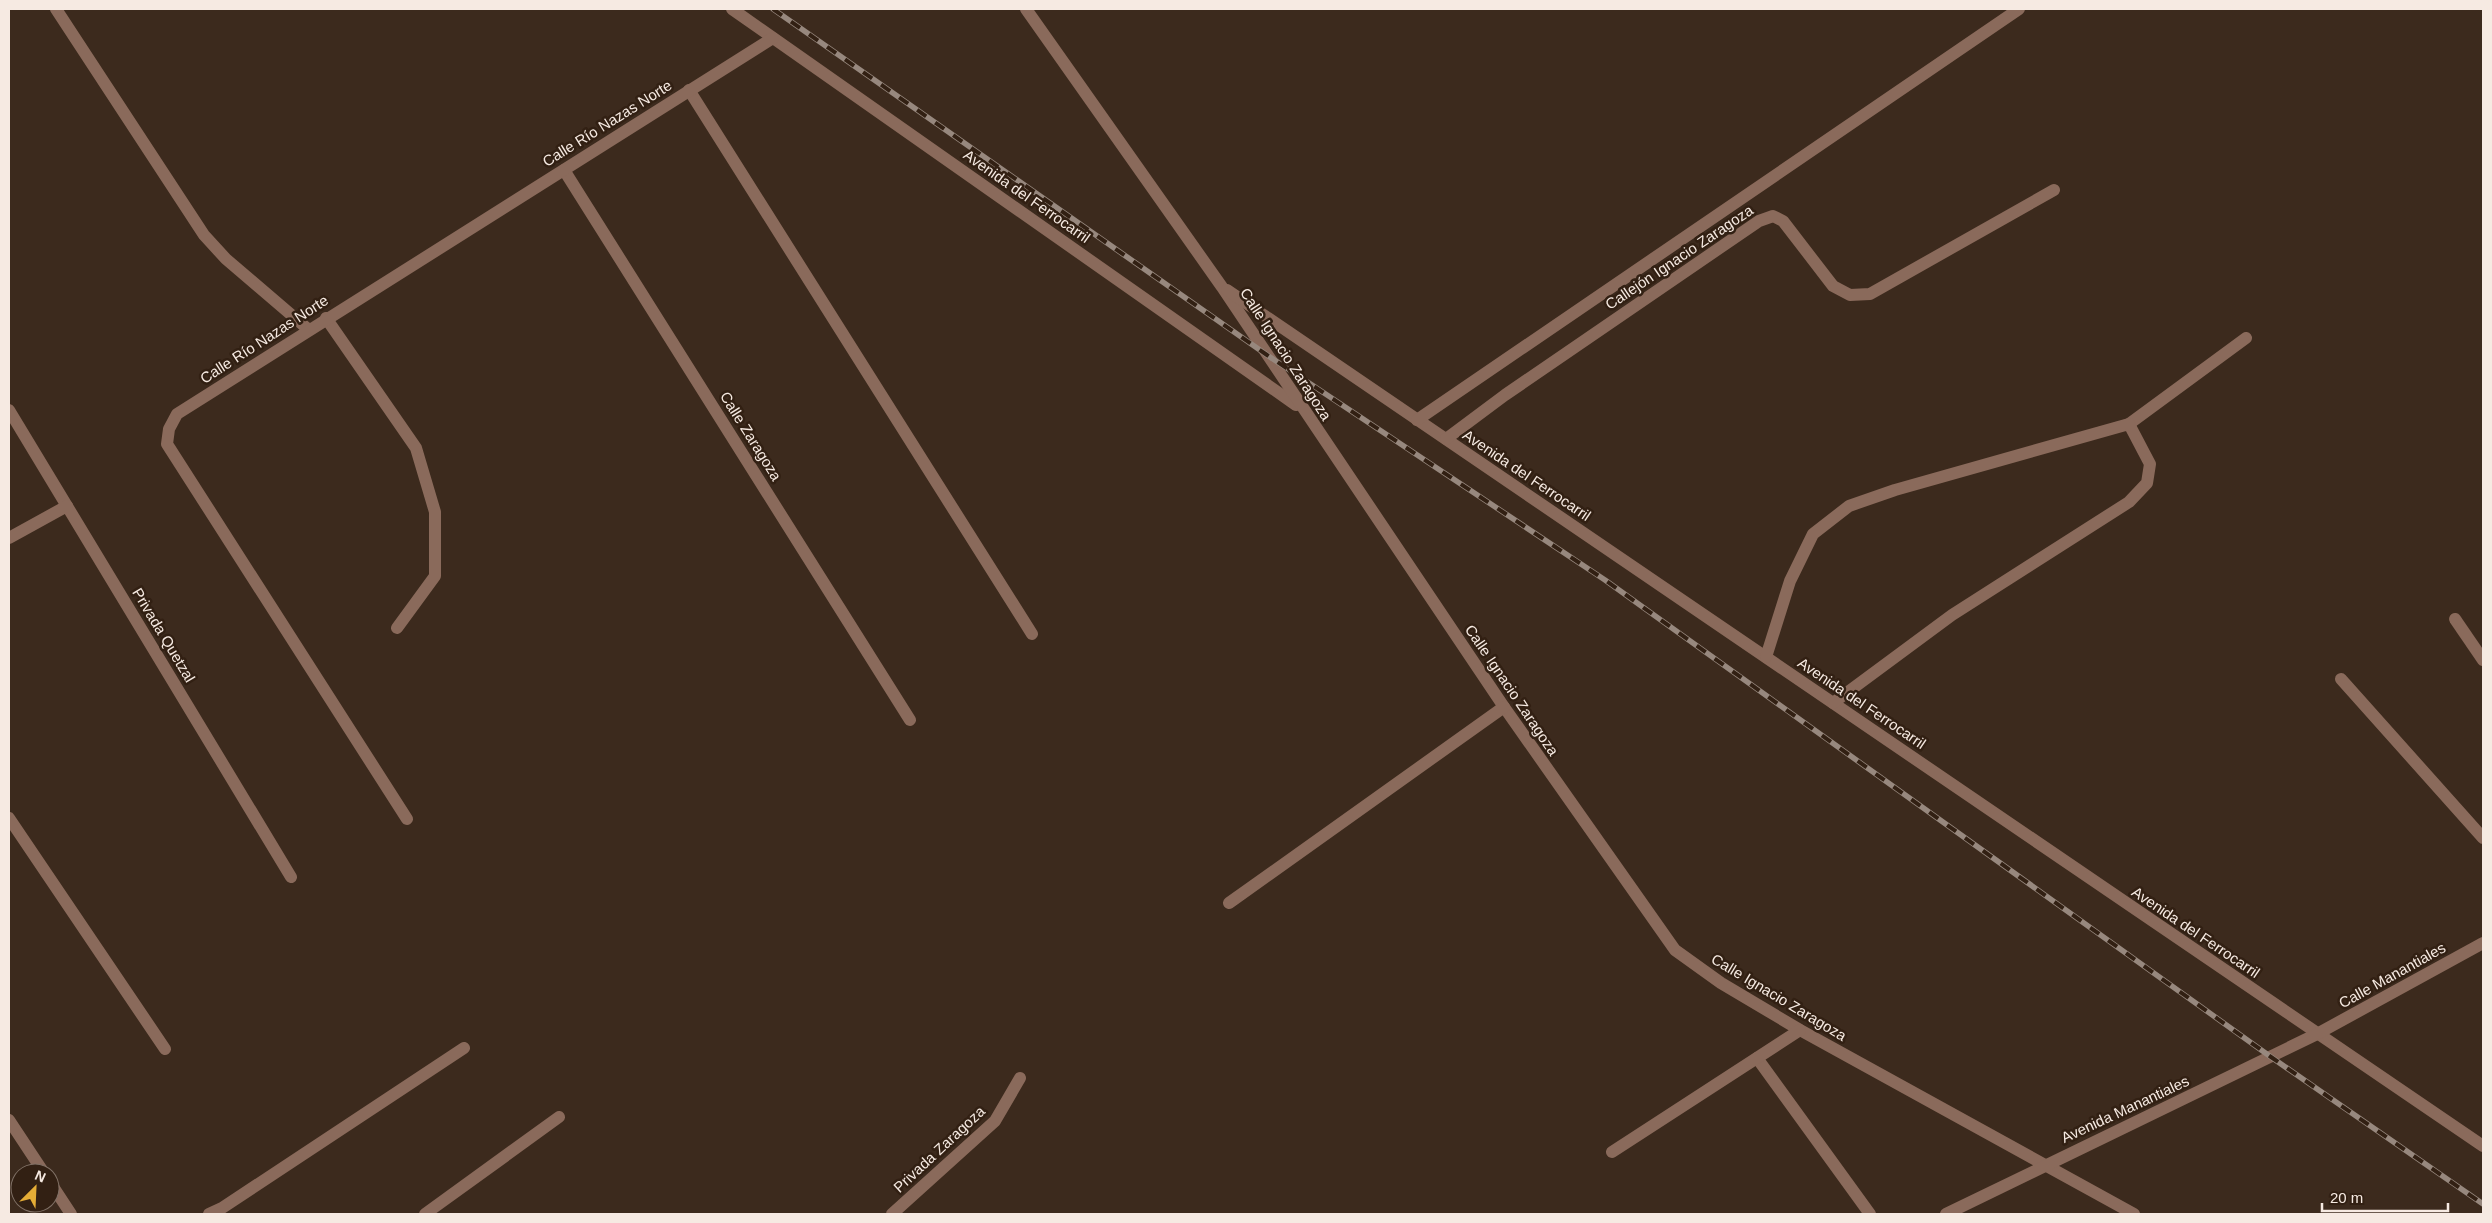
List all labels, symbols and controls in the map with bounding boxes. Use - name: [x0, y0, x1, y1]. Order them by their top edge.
- street label: Calle Río Nazas Norte: [539, 76, 675, 170]
- street label: Avenida del Ferrocarril: [960, 146, 1094, 246]
- street label: Callejón Ignacio Zaragoza: [1602, 201, 1757, 313]
- street label: Calle Ignacio Zaragoza: [1237, 285, 1335, 424]
- street label: Calle Río Nazas Norte: [197, 291, 331, 387]
- street label: Calle Zaragoza: [717, 388, 786, 484]
- street label: Avenida del Ferrocarril: [1460, 426, 1594, 524]
- street label: Privada Quetzal: [129, 585, 199, 685]
- street label: Calle Ignacio Zaragoza: [1462, 621, 1563, 759]
- street label: Avenida del Ferrocarril: [1795, 654, 1929, 752]
- street label: Avenida del Ferrocarril: [2129, 883, 2263, 981]
- street label: Calle Manantiales: [2336, 939, 2448, 1011]
- street label: Calle Ignacio Zaragoza: [1709, 950, 1850, 1044]
- street label: Avenida Manantiales: [2058, 1072, 2192, 1146]
- street label: Privada Zaragoza: [890, 1102, 989, 1196]
- north arrow: [10, 1163, 60, 1213]
- text: N: [32, 1167, 48, 1185]
- scale bar: [2322, 1180, 2448, 1212]
- text: 20 m: [2330, 1189, 2363, 1206]

